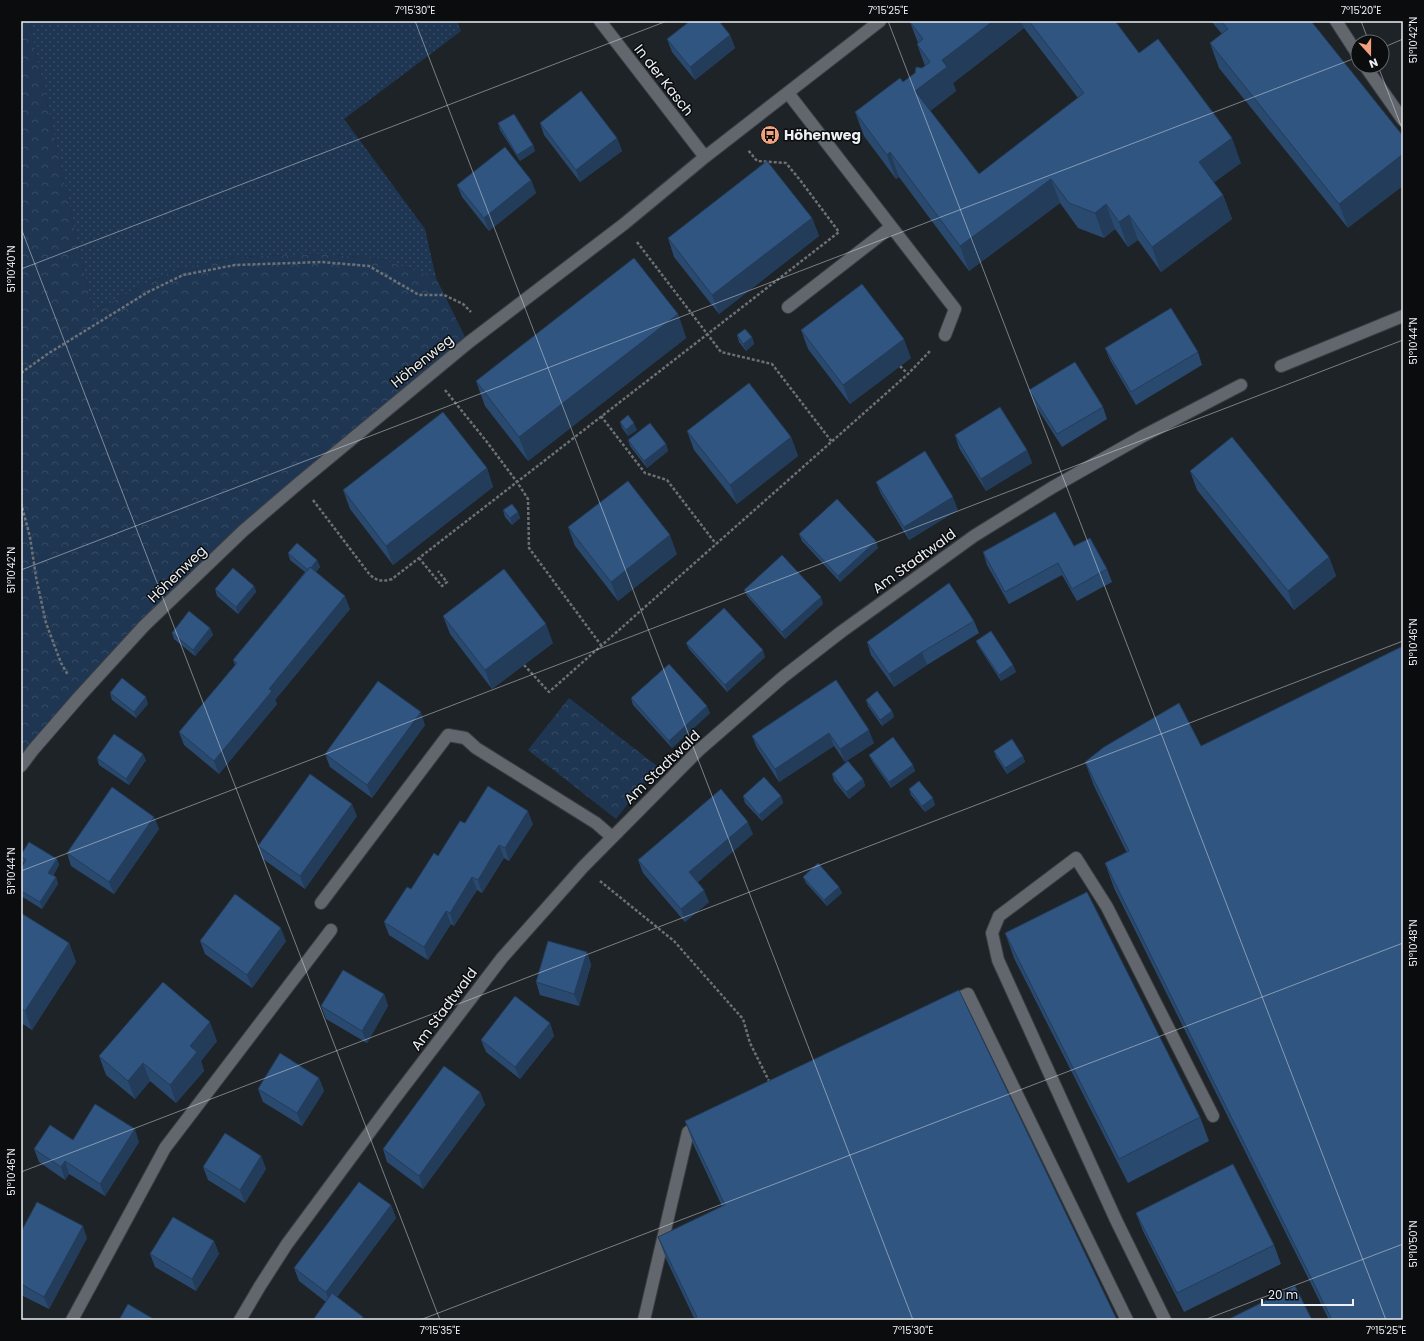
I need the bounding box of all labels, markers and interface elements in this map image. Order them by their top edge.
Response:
text: 7°15'30"E [395,3,435,18]
text: 7°15'25"E [868,3,908,18]
text: 7°15'20"E [1341,3,1381,18]
text: 51°10'42"N [1406,17,1421,63]
north arrow [1350,34,1390,74]
street label: In der Kasch [630,40,698,120]
text: N [1367,54,1380,72]
bus stop icon: Höhenweg [759,124,781,146]
place label: Höhenweg [784,125,861,145]
text: 51°10'40"N [4,245,19,293]
text: 51°10'44"N [1406,317,1421,365]
street label: Höhenweg [387,330,457,392]
street label: Am Stadtwald [868,524,960,598]
street label: Höhenweg [143,541,211,607]
text: 51°10'42"N [4,547,19,593]
text: 51°10'46"N [1406,618,1421,666]
street label: Am Stadtwald [620,725,704,809]
text: 51°10'44"N [4,847,19,895]
text: 51°10'48"N [1406,919,1421,967]
street label: Am Stadtwald [406,964,482,1054]
text: 51°10'46"N [4,1148,19,1196]
text: 51°10'50"N [1406,1220,1421,1268]
scale bar [1262,1281,1353,1307]
text: 20 m [1268,1286,1298,1303]
text: 7°15'35"E [420,1323,460,1338]
text: 7°15'30"E [893,1323,933,1338]
text: 7°15'25"E [1366,1323,1406,1338]

